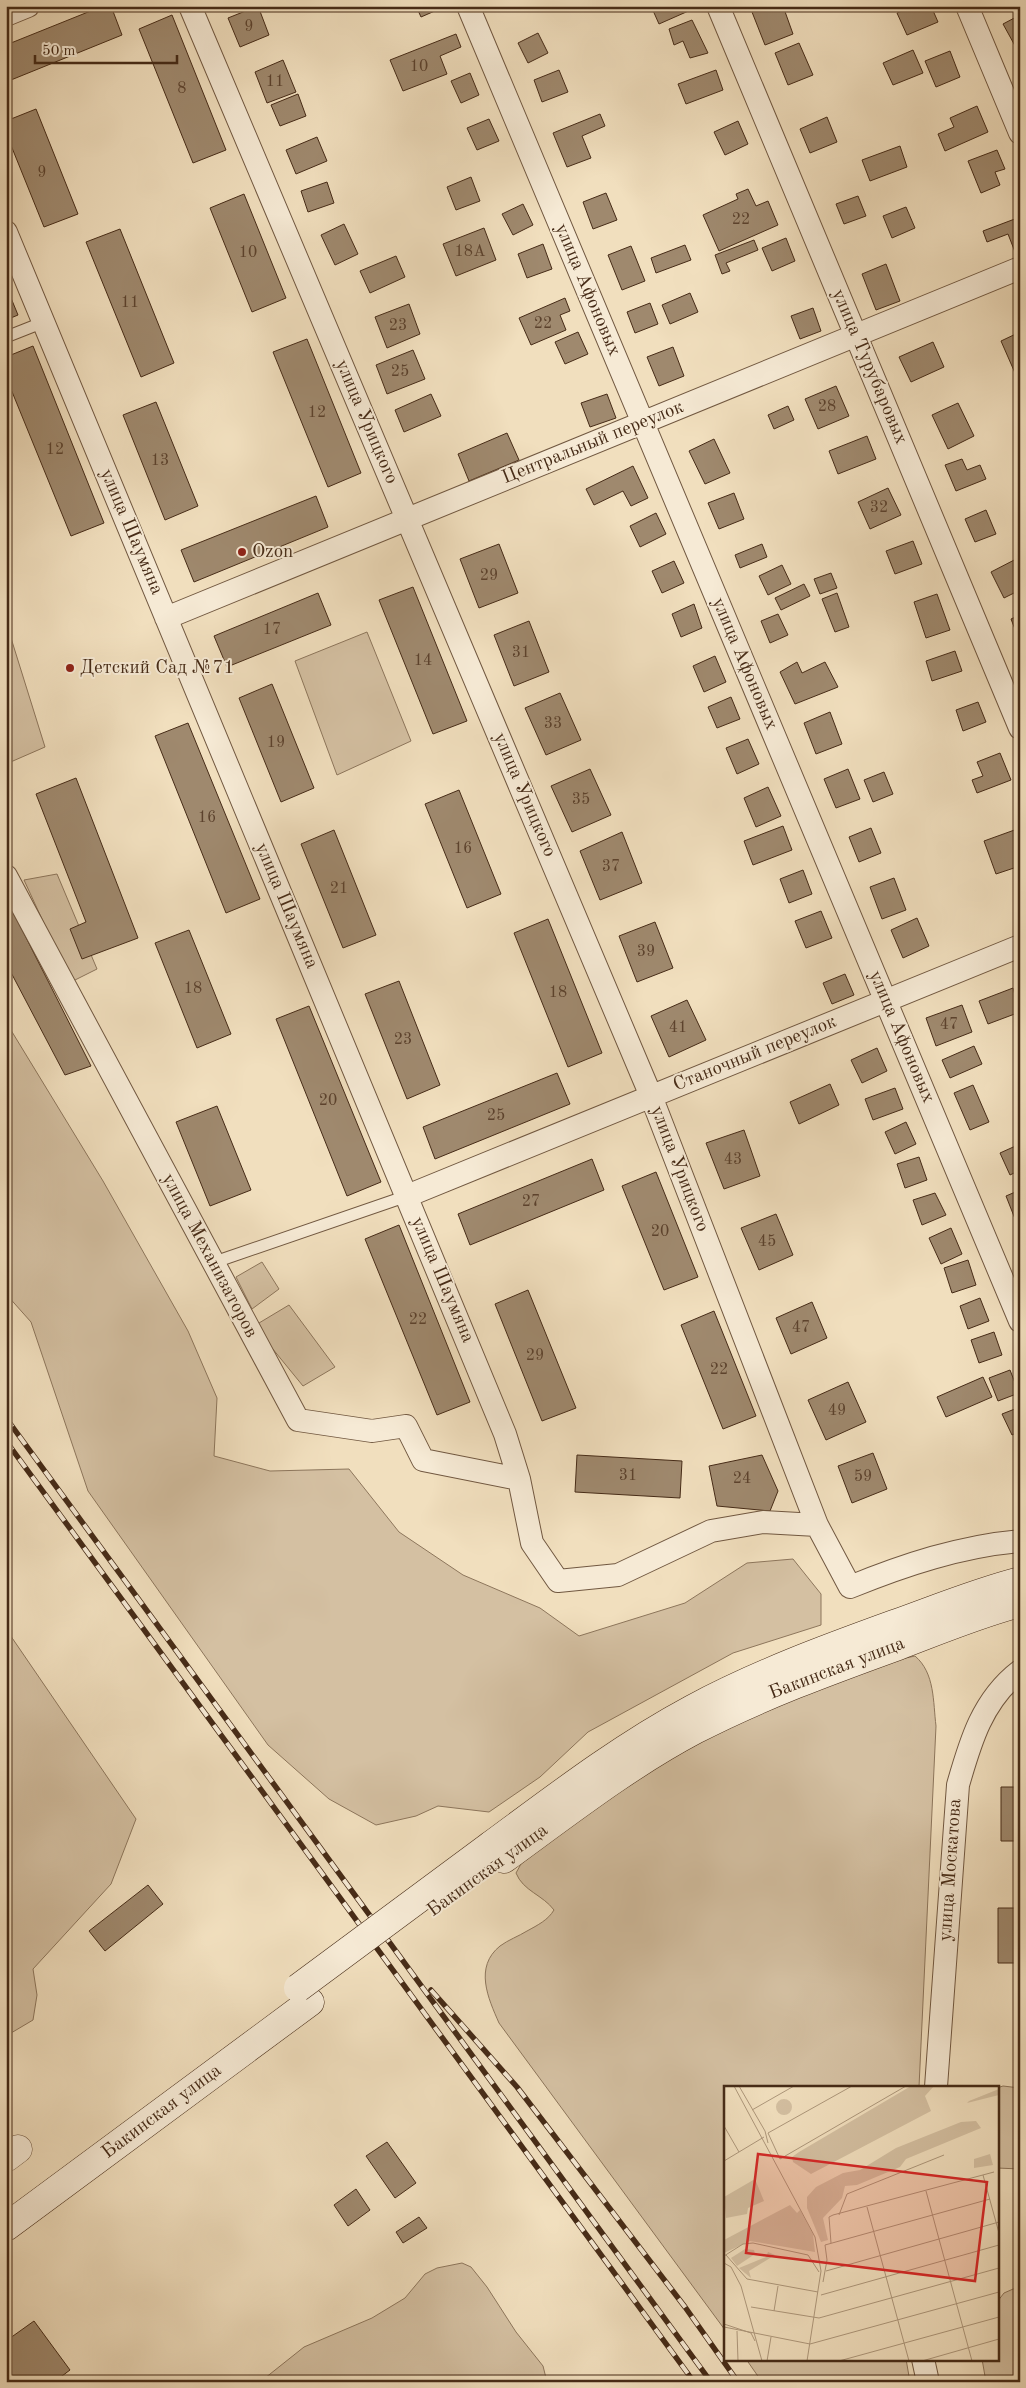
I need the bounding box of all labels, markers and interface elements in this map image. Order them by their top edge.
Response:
house number: 9 [244,19,254,35]
scale bar [35,32,178,64]
text: 50 m [42,44,76,59]
house number: 10 [410,59,428,75]
house number: 11 [266,74,284,90]
house number: 8 [177,81,187,97]
house number: 9 [37,165,47,181]
house number: 22 [732,212,750,228]
street label: улица Афоновых [551,221,624,359]
house number: 18А [455,244,485,260]
house number: 10 [239,245,257,261]
street label: улица Турубаровых [828,287,910,448]
house number: 11 [121,295,139,311]
house number: 22 [534,316,552,332]
house number: 23 [389,318,407,334]
street label: улица Урицкого [331,357,401,487]
house number: 25 [391,364,409,380]
street label: Центральный переулок [500,398,687,488]
house number: 28 [818,399,836,415]
house number: 12 [308,405,326,421]
house number: 12 [46,442,64,458]
house number: 13 [151,453,169,469]
street label: улица Шаумяна [96,466,166,598]
house number: 32 [870,500,888,516]
place label: Ozon [252,543,293,562]
marker: Ozon [236,546,248,558]
house number: 29 [480,568,498,584]
street label: улица Афоновых [708,595,781,733]
house number: 17 [263,622,281,638]
house number: 31 [512,645,530,661]
house number: 14 [414,653,432,669]
place label: Детский Сад №71 [80,659,234,678]
marker: Детский Сад №71 [64,662,76,674]
house number: 33 [544,716,562,732]
street label: улица Урицкого [489,730,559,860]
house number: 19 [267,735,285,751]
house number: 35 [572,792,590,808]
house number: 16 [198,810,216,826]
street label: улица Шаумяна [251,840,321,972]
house number: 16 [454,841,472,857]
house number: 37 [602,859,620,875]
house number: 21 [330,881,348,897]
house number: 39 [637,944,655,960]
street label: улица Афоновых [865,968,938,1106]
house number: 18 [184,981,202,997]
house number: 18 [549,985,567,1001]
street label: Станочный переулок [671,1012,840,1095]
house number: 47 [940,1017,958,1033]
house number: 41 [669,1020,687,1036]
house number: 23 [394,1032,412,1048]
house number: 20 [319,1093,337,1109]
street label: улица Урицкого [646,1103,712,1235]
house number: 25 [487,1108,505,1124]
house number: 43 [724,1152,742,1168]
street label: улица Механизаторов [158,1171,260,1341]
house number: 27 [522,1194,540,1210]
street label: улица Шаумяна [407,1214,477,1346]
house number: 20 [651,1224,669,1240]
house number: 45 [758,1234,776,1250]
house number: 22 [409,1312,427,1328]
house number: 47 [792,1320,810,1336]
house number: 29 [526,1348,544,1364]
house number: 22 [710,1362,728,1378]
house number: 49 [828,1403,846,1419]
house number: 31 [619,1468,637,1484]
house number: 59 [854,1469,872,1485]
house number: 24 [733,1471,751,1487]
street label: Бакинская улица [766,1634,908,1704]
street label: улица Москатова [937,1797,966,1942]
street label: Бакинская улица [424,1821,552,1921]
street label: Бакинская улица [99,2061,226,2163]
inset map [724,2086,998,2360]

